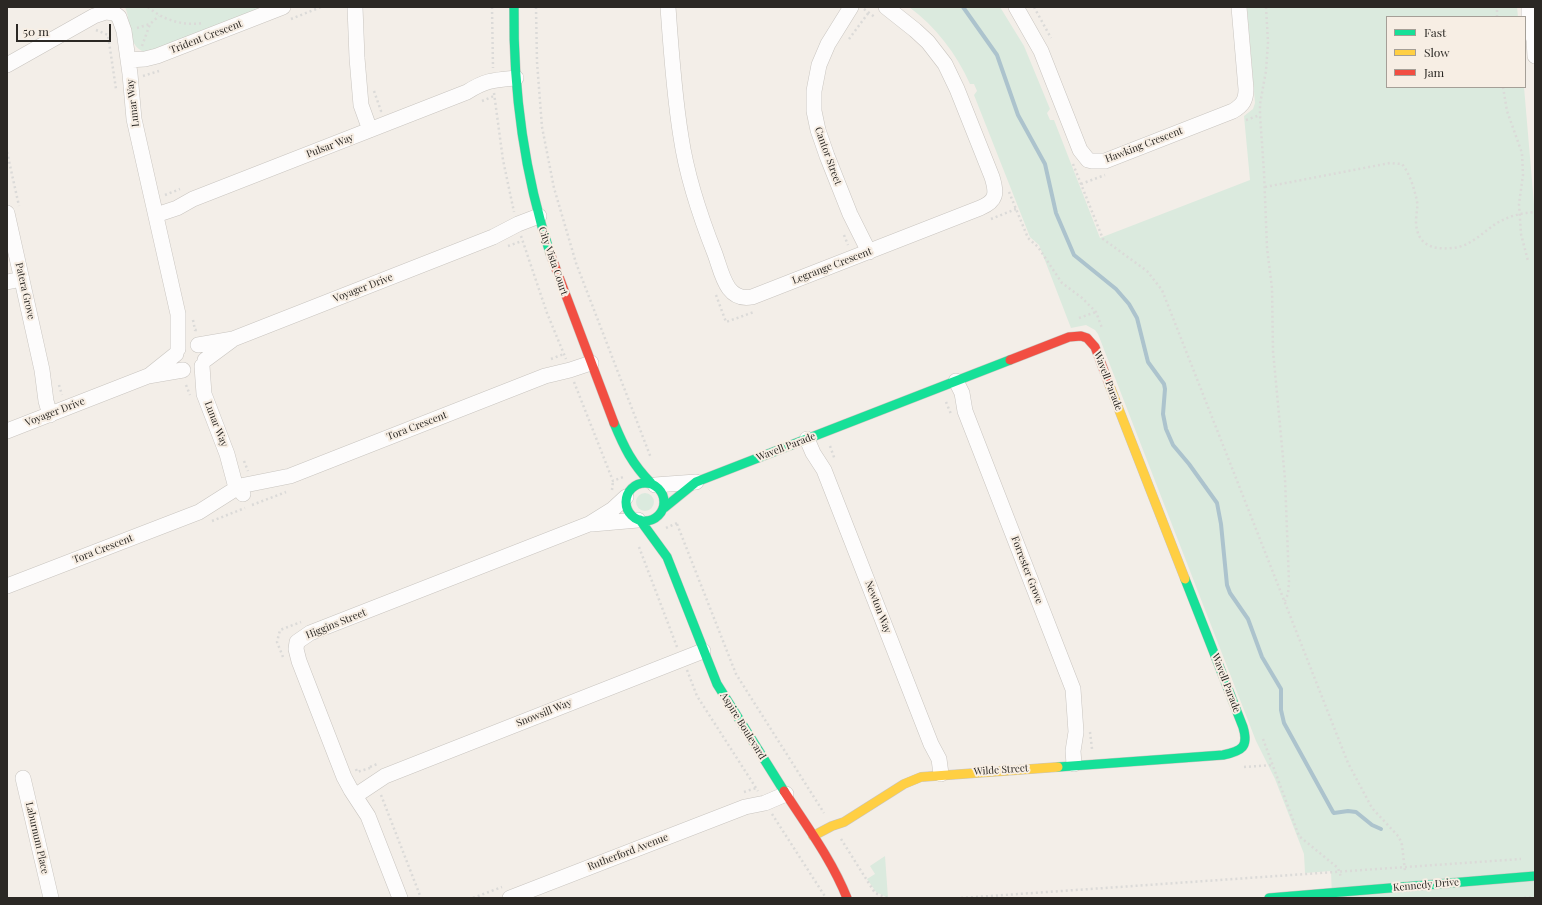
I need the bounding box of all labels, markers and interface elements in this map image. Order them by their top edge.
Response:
scale bar [18,16,113,42]
legend [1386,16,1526,88]
street label: Trident Crescent [168,18,244,56]
text: 50 m [23,23,49,39]
text: Fast [1424,24,1446,40]
text: Slow [1424,44,1450,60]
text: Jam [1424,64,1444,80]
street label: Lunar Way [124,78,142,128]
street label: Cantor Street [812,125,844,187]
street label: Hawking Crescent [1104,125,1184,165]
street label: Pulsar Way [305,132,355,160]
street label: City Vista Court [536,225,570,297]
street label: Legrange Crescent [790,245,874,287]
street label: Patera Grove [13,261,37,321]
street label: Voyager Drive [332,271,394,305]
street label: Wavell Parade [1091,350,1125,412]
street label: Voyager Drive [24,395,86,429]
street label: Lunar Way [202,399,230,449]
street label: Tora Crescent [385,409,449,443]
street label: Wavell Parade [755,430,817,464]
street label: Tora Crescent [71,532,135,566]
street label: Forrester Grove [1009,535,1045,605]
street label: Newton Way [862,579,894,635]
street label: Higgins Street [304,606,368,642]
street label: Wavell Parade [1209,652,1243,714]
street label: Aspire Boulevard [718,690,768,762]
street label: Snowsill Way [515,696,573,730]
street label: Wilde Street [973,762,1029,778]
street label: Laburnum Place [23,801,51,875]
street label: Rutherford Avenue [586,831,670,873]
street label: Kennedy Drive [1392,876,1460,894]

